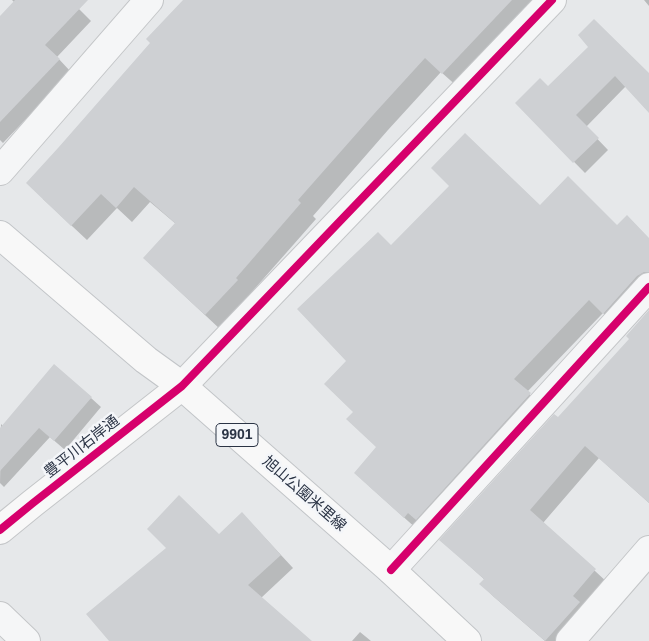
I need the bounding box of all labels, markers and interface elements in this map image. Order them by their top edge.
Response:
street label: 豊平川右岸通 [41,412,123,482]
road number: 9901 [216,424,258,446]
street label: 旭山公園米里線 [258,453,350,535]

